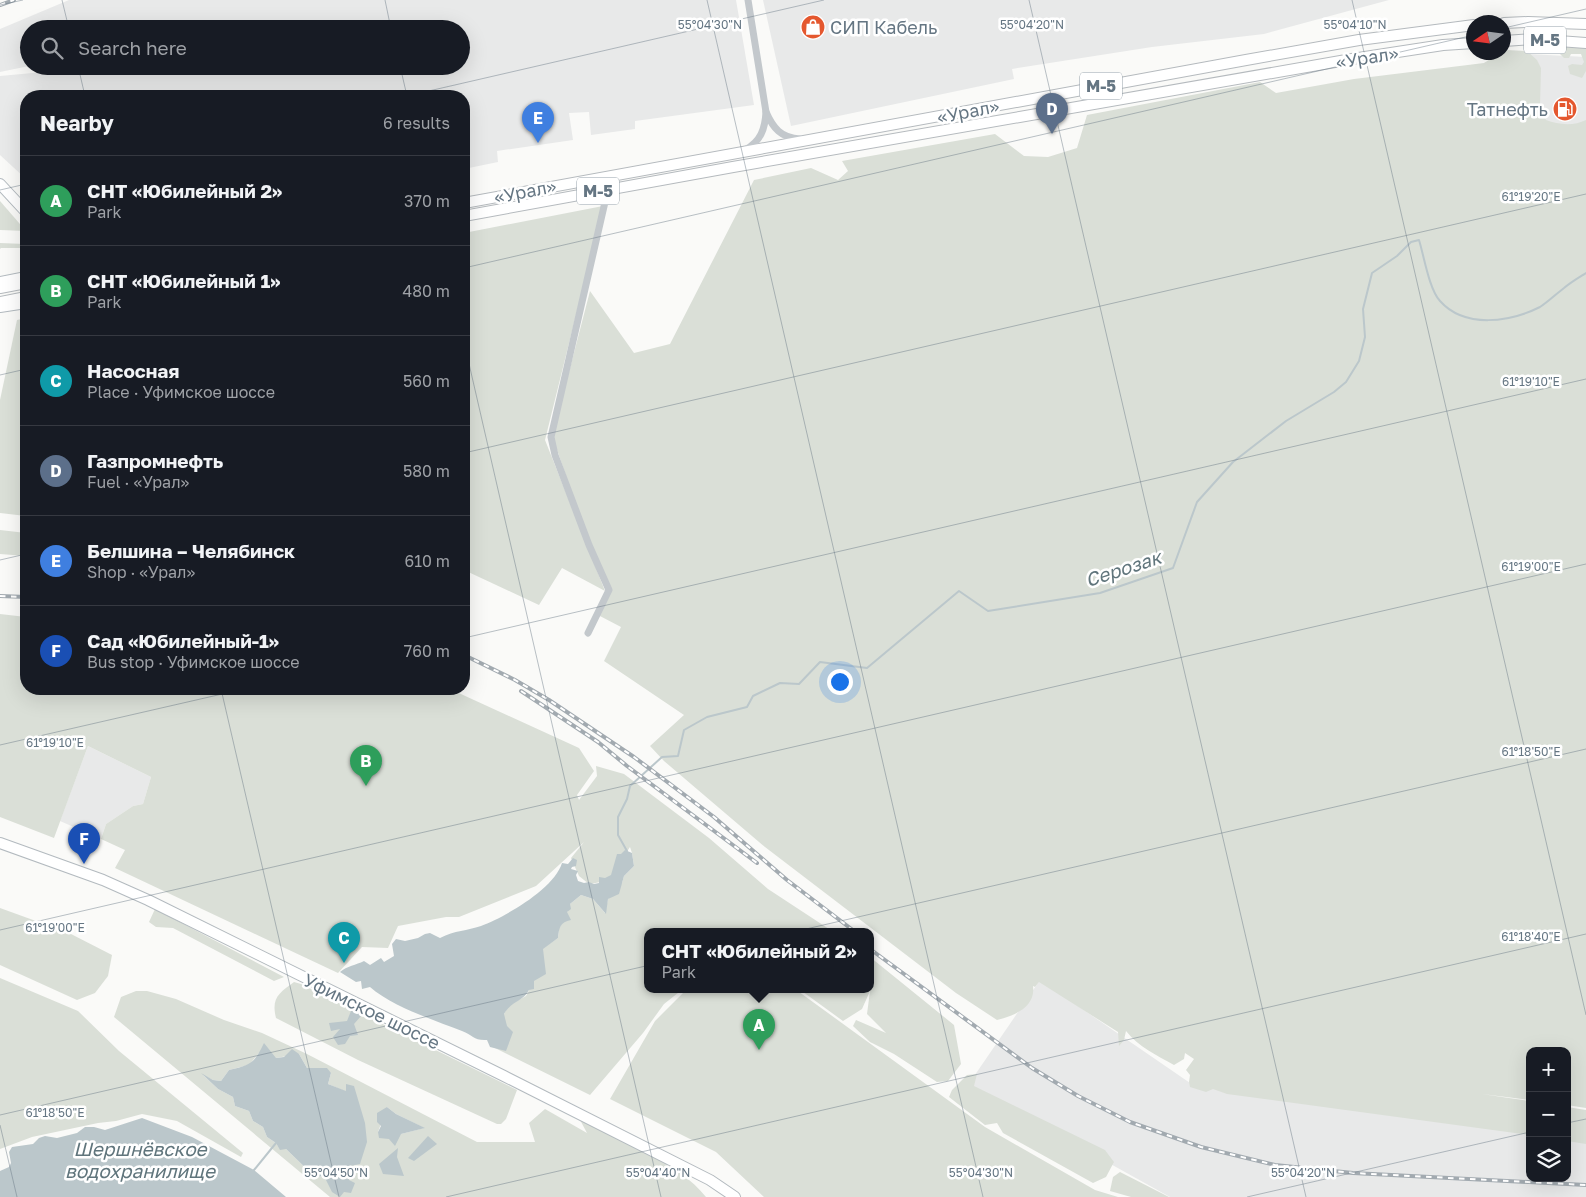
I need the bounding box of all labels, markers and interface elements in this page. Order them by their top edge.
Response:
shop icon: СИП Кабель [800,14,826,40]
north arrow [1466,15,1511,60]
place label: СИП Кабель [830,16,937,38]
text: 55°04'30"N [678,17,742,32]
text: 55°04'20"N [1000,17,1064,32]
text: 55°04'10"N [1323,17,1387,32]
search box [20,20,470,75]
road number: М-5 [1524,26,1566,54]
icon: search [38,34,66,62]
text: Search here [78,36,187,59]
street label: «Урал» [1334,41,1400,73]
road number: М-5 [1080,72,1122,100]
pin: D [1036,93,1068,134]
street label: «Урал» [935,94,1001,128]
fuel station icon: Татнефть [1552,96,1578,122]
place label: Татнефть [1467,98,1548,120]
pin: E [522,102,554,143]
text: Nearby [40,110,114,136]
text: 6 results [383,113,450,133]
street label: «Урал» [492,174,558,208]
road number: М-5 [577,178,619,205]
text: СНТ «Юбилейный 2» [87,179,282,202]
text: 61°19'20"E [1502,189,1560,204]
text: A [50,191,62,211]
text: 370 m [404,191,450,211]
text: Park [87,202,122,222]
text: СНТ «Юбилейный 1» [87,269,280,292]
text: B [50,281,62,301]
text: 480 m [402,281,450,301]
text: Park [87,292,122,312]
text: Насосная [87,359,179,382]
text: C [50,371,62,391]
text: 560 m [403,371,450,391]
text: 61°19'10"E [1502,374,1560,389]
text: Place · Уфимское шоссе [87,382,275,402]
text: Газпромнефть [87,449,223,472]
text: D [50,461,62,481]
text: 580 m [403,461,450,481]
text: Fuel · «Урал» [87,472,189,492]
text: Белшина – Челябинск [87,539,295,562]
water label: Серозак [1082,544,1166,591]
text: E [51,551,61,571]
text: 610 m [404,551,450,571]
text: 61°19'00"E [1501,559,1561,574]
text: Shop · «Урал» [87,562,195,582]
text: Сад «Юбилейный-1» [87,629,279,652]
text: F [51,641,61,661]
text: 760 m [404,641,450,661]
text: Bus stop · Уфимское шоссе [87,652,300,672]
your location [827,669,853,695]
text: 61°19'10"E [26,735,84,750]
text: 61°18'50"E [1502,744,1560,759]
pin: B [350,745,382,786]
pin: F [68,823,100,864]
text: 61°19'00"E [25,920,85,935]
pin: C [328,922,360,963]
popup [644,928,874,993]
text: 61°18'40"E [1501,929,1561,944]
text: СНТ «Юбилейный 2» [661,939,857,962]
text: Park [661,962,696,982]
street label: Уфимское шоссе [300,968,444,1054]
pin: A [743,1009,775,1050]
map controls [1526,1047,1571,1182]
button: + [1526,1047,1571,1092]
button: − [1526,1092,1571,1137]
text: 61°18'50"E [26,1105,84,1120]
water label: Шершнёвское водохранилище [65,1137,217,1182]
button: layers [1526,1137,1571,1182]
text: 55°04'50"N [304,1165,368,1180]
text: 55°04'40"N [626,1165,690,1180]
text: 55°04'30"N [949,1165,1013,1180]
text: 55°04'20"N [1271,1165,1335,1180]

